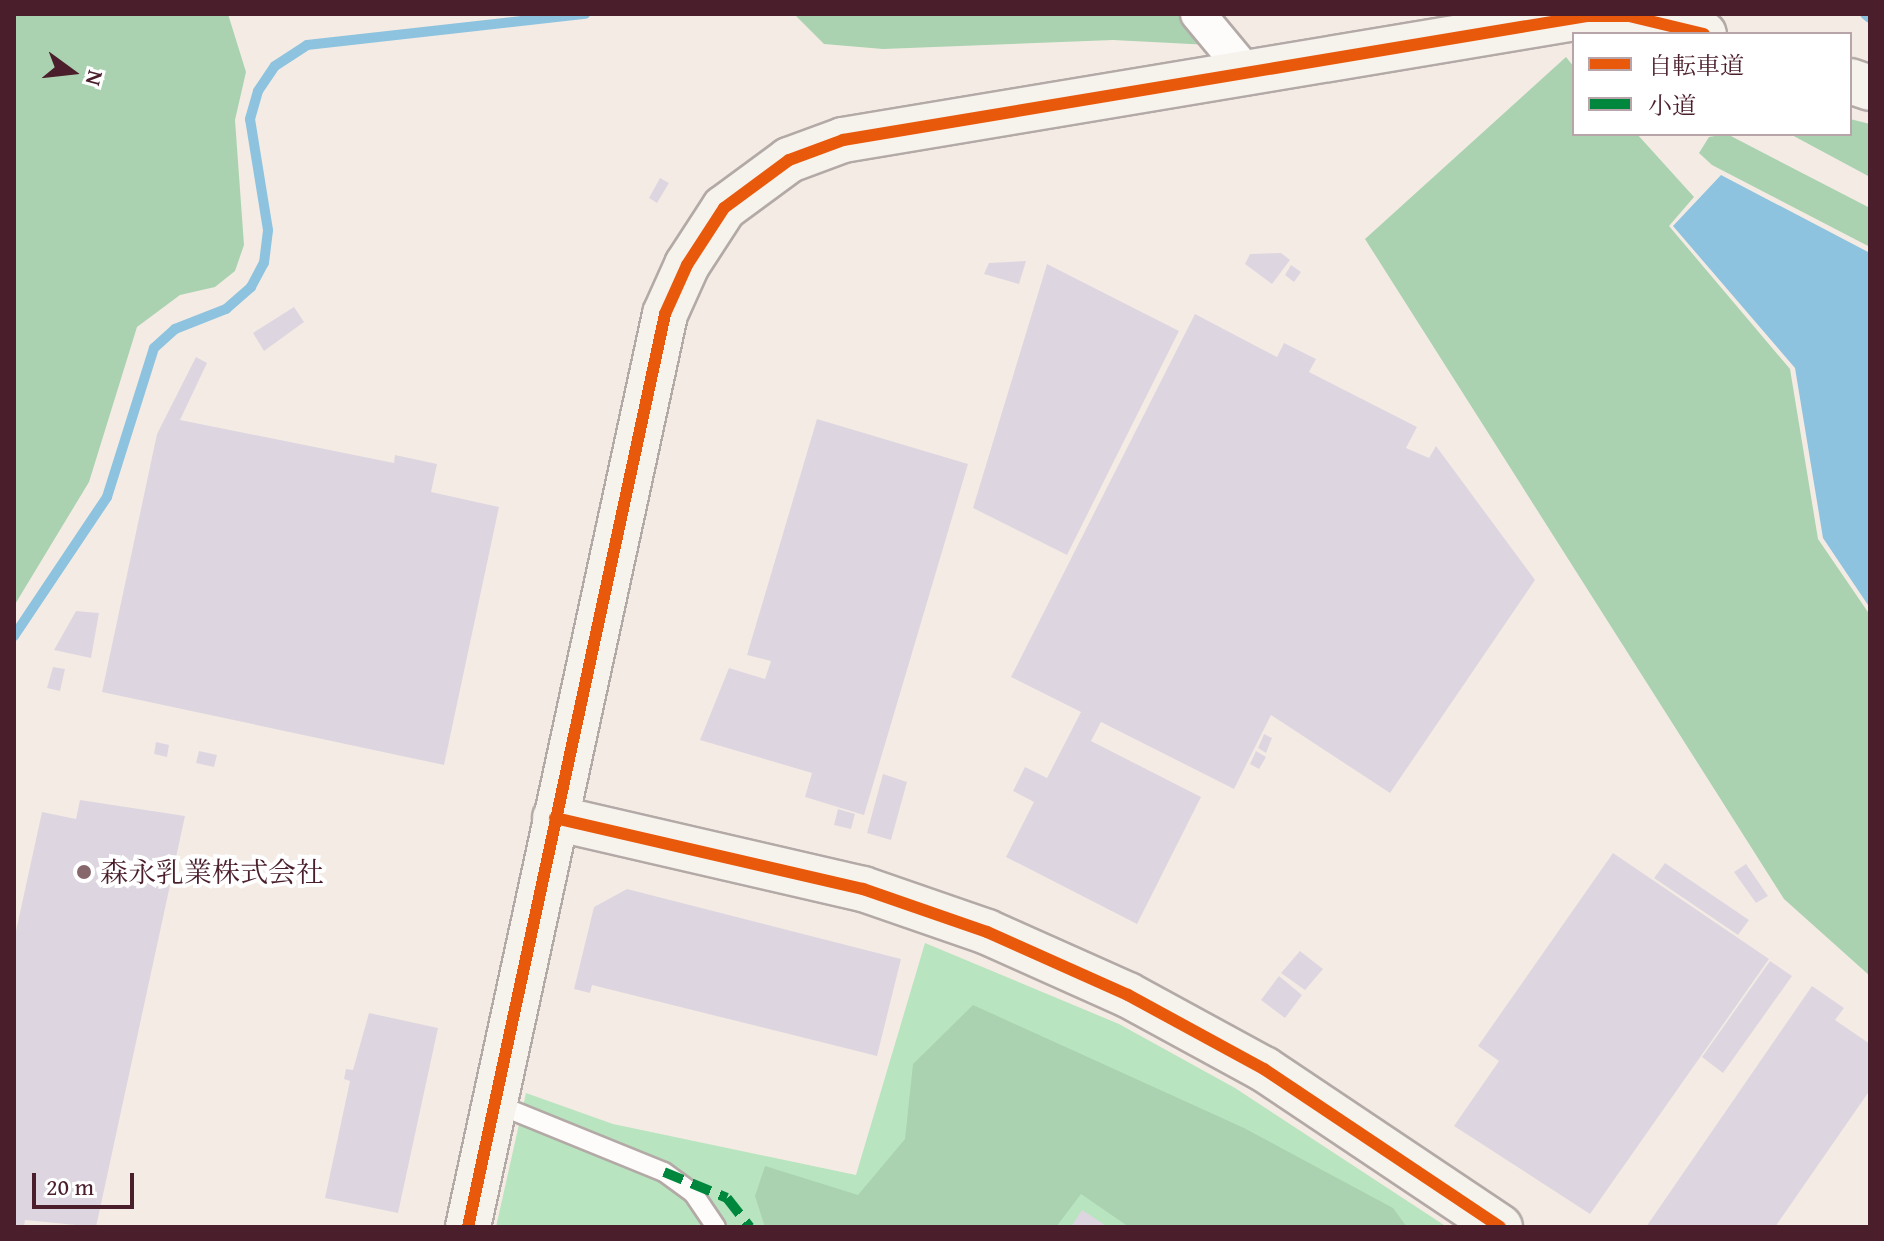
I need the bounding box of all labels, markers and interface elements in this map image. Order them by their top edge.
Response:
north arrow [32,32,112,112]
legend [1572,32,1852,136]
text: 自転車道 [1648,48,1744,83]
text: N [78,67,113,89]
text: 小道 [1648,88,1696,123]
place label: 森永乳業株式会社 [100,855,324,889]
marker: 森永乳業株式会社 [75,863,93,881]
scale bar [36,1157,138,1207]
text: 20 m [46,1169,94,1204]

